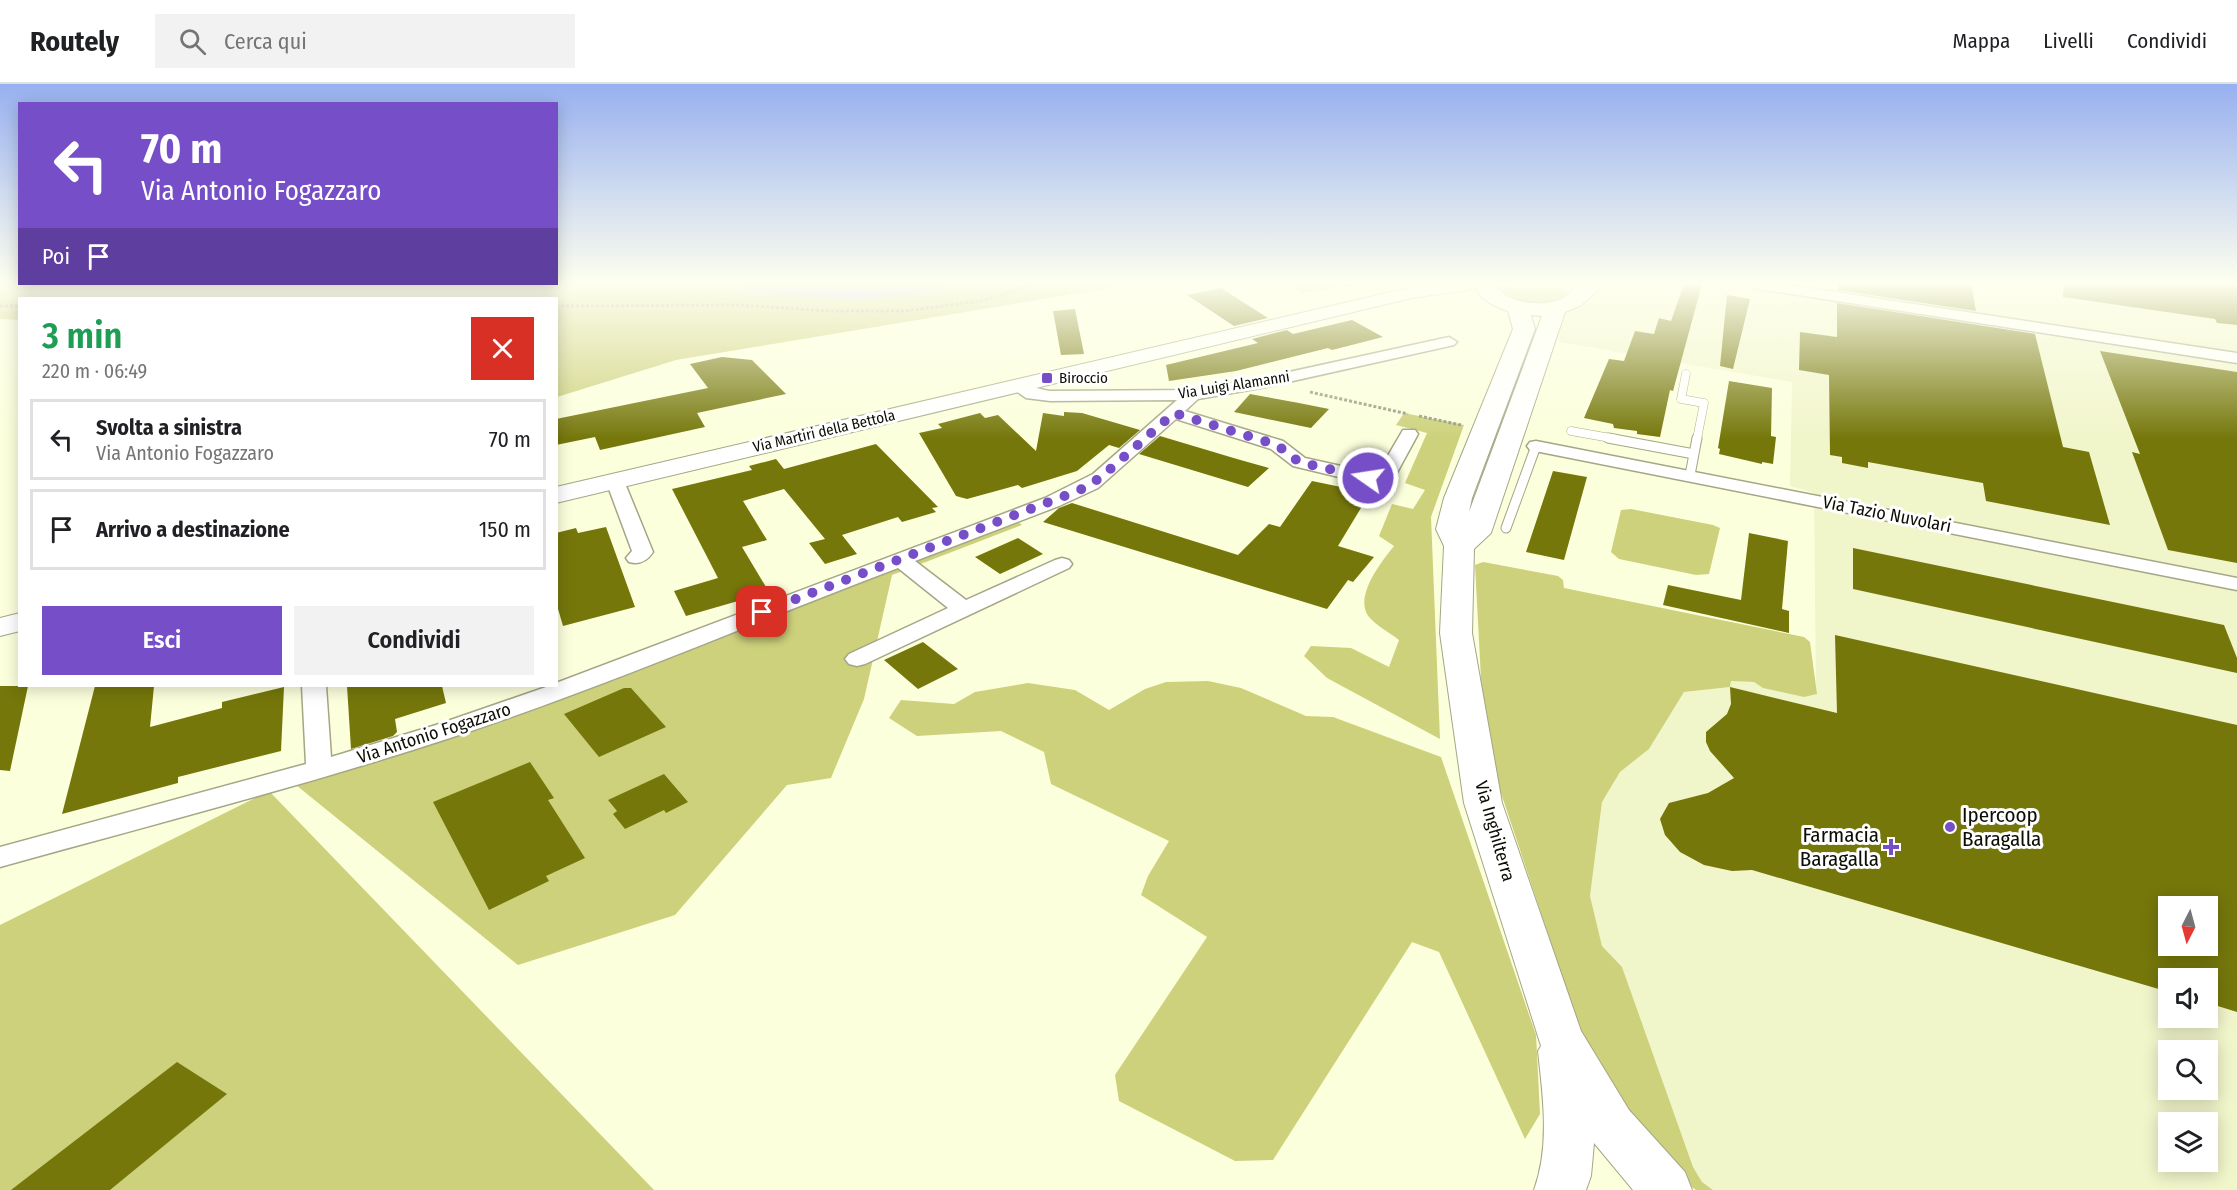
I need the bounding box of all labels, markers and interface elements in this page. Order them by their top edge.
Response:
search box [155,14,575,68]
text: Routely [30,25,119,58]
icon: search [176,25,209,58]
text: Cerca qui [224,28,307,55]
text: Mappa [1953,28,2010,54]
text: Livelli [2043,28,2094,54]
text: Condividi [2127,28,2207,54]
text: 70 m [141,124,222,174]
icon: left [42,126,120,204]
text: Via Antonio Fogazzaro [141,175,381,207]
icon: arrive [82,240,115,273]
text: Poi [42,243,70,270]
text: 3 min [42,314,122,358]
button: close [471,317,534,380]
text: 220 m · 06:49 [42,359,147,383]
street label: Via Luigi Alamanni [1177,367,1291,403]
place label: Biroccio [1059,369,1108,387]
marker: Biroccio [1040,371,1054,385]
street label: Via Martiri della Bettola [751,406,897,456]
text: Svolta a sinistra [96,414,242,441]
icon: left [45,423,78,456]
text: 70 m [489,426,531,453]
text: Via Antonio Fogazzaro [96,441,274,465]
position arrow [1336,446,1400,510]
street label: Via Tazio Nuvolari [1821,491,1953,537]
icon: arrive [45,513,78,546]
text: Arrivo a destinazione [96,516,290,543]
text: 150 m [479,516,531,543]
pin [736,586,787,637]
icon: arrive [745,595,778,628]
button: Esci [42,606,282,675]
button: Condividi [294,606,534,675]
street label: Via Antonio Fogazzaro [354,698,514,768]
street label: Via Inghilterra [1470,778,1520,884]
place label: Ipercoop Baragalla [1962,802,2041,852]
marker: Ipercoop Baragalla [1943,820,1957,834]
place label: Farmacia Baragalla [1800,822,1879,872]
marker: Farmacia Baragalla [1884,840,1898,854]
north arrow [2158,896,2218,956]
map controls [2158,896,2218,1172]
button: sound [2158,968,2218,1028]
button: search [2158,1040,2218,1100]
button: layers [2158,1112,2218,1172]

